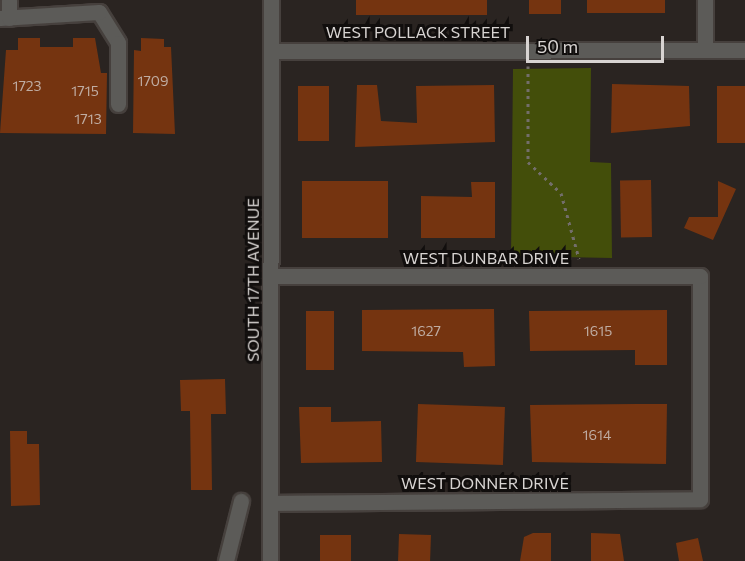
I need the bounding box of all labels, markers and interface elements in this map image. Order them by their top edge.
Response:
street label: WEST POLLACK STREET [326,22,510,42]
scale bar [529,24,667,62]
text: 50 m [537,35,578,57]
house number: 1709 [138,73,168,89]
house number: 1723 [12,78,42,94]
house number: 1715 [71,83,99,99]
house number: 1713 [74,111,102,127]
street label: SOUTH 17TH AVENUE [243,198,263,362]
street label: WEST DUNBAR DRIVE [403,248,569,268]
house number: 1627 [411,323,441,339]
house number: 1615 [584,323,612,339]
house number: 1614 [583,427,611,443]
street label: WEST DONNER DRIVE [401,473,569,493]

